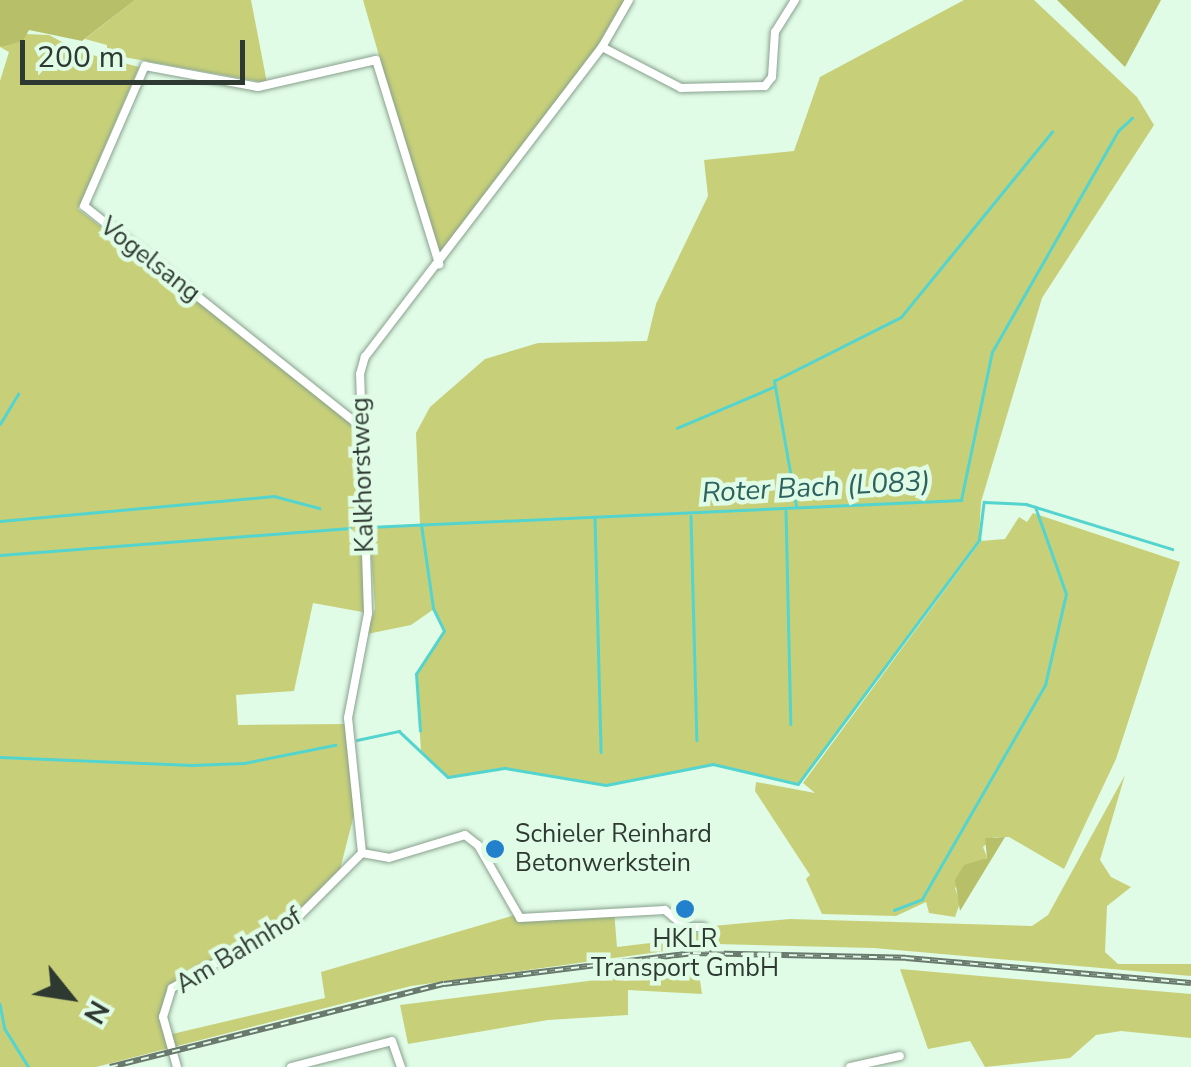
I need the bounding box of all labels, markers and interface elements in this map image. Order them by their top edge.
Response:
scale bar [25,20,250,82]
text: 200 m [37,37,124,78]
street label: Vogelsang [94,212,206,308]
street label: Kalkhorstweg [345,397,381,553]
water label: Roter Bach (L083) [701,464,931,510]
place label: Schieler Reinhard Betonwerkstein [515,820,712,879]
marker: Schieler Reinhard Betonwerkstein [484,838,506,860]
marker: HKLR Transport GmbH [674,898,696,920]
street label: Am Bahnhof [171,902,307,1000]
place label: HKLR Transport GmbH [591,925,779,984]
north arrow [20,947,120,1047]
text: N [74,993,118,1031]

